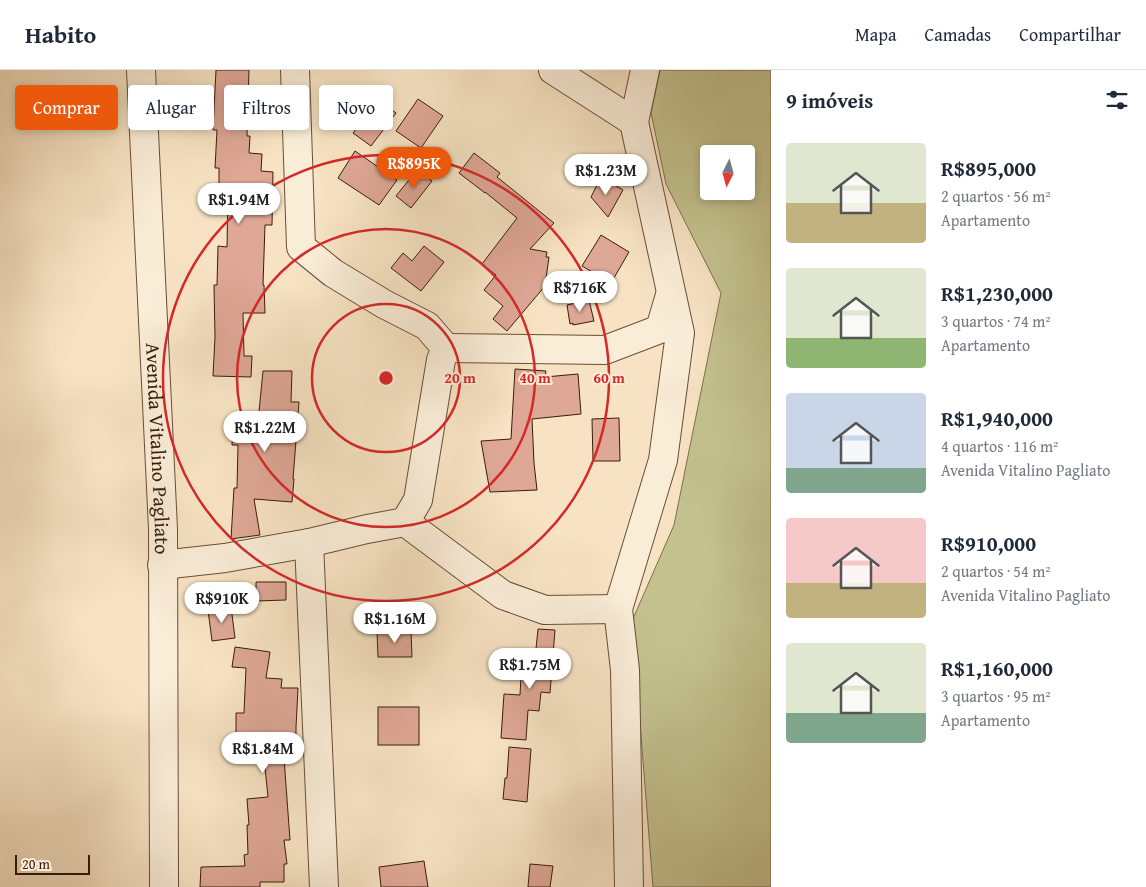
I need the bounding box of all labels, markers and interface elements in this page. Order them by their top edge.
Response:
text: Habito [25,17,96,52]
text: Mapa [855,21,896,48]
text: Camadas [924,21,991,48]
text: Compartilhar [1019,21,1121,48]
chip: Comprar [15,85,118,130]
chip: Alugar [128,85,214,130]
chip: Filtros [224,85,309,130]
chip: Novo [319,85,393,130]
text: 9 imóveis [786,85,873,116]
icon: filters [1103,86,1131,114]
north arrow [700,145,755,200]
map controls [700,145,755,200]
pin: R$895K [373,146,455,189]
text: R$895K [387,151,441,175]
text: R$895,000 [941,153,1036,184]
pin: R$1.23M [560,154,652,196]
text: R$1.23M [575,158,637,182]
icon: home [826,163,886,223]
pin: R$1.94M [193,182,285,225]
text: 2 quartos · 56 m² [941,184,1051,208]
text: R$1.94M [208,187,270,211]
text: Apartamento [941,208,1030,232]
pin: R$716K [539,270,621,313]
text: R$716K [553,275,607,299]
text: R$1,230,000 [941,278,1053,309]
icon: home [826,288,886,348]
text: 3 quartos · 74 m² [941,309,1051,333]
text: Apartamento [941,333,1030,357]
street label: Avenida Vitalino Pagliato [140,342,178,554]
text: 20 m [444,367,476,388]
text: 40 m [519,367,551,388]
text: 60 m [593,367,625,388]
centre of rings [377,369,395,387]
text: R$1,940,000 [941,403,1053,434]
pin: R$1.22M [219,410,311,453]
icon: home [826,413,886,473]
text: R$1.22M [234,415,296,439]
text: 4 quartos · 116 m² [941,434,1058,458]
text: Avenida Vitalino Pagliato [941,458,1110,482]
text: R$910,000 [941,528,1036,559]
icon: home [826,538,886,598]
text: 2 quartos · 54 m² [941,559,1051,583]
pin: R$910K [181,582,263,624]
text: Avenida Vitalino Pagliato [941,583,1110,607]
text: R$910K [195,586,249,610]
pin: R$1.16M [349,602,441,644]
text: R$1.16M [364,606,426,630]
pin: R$1.75M [484,648,576,690]
text: R$1.75M [499,652,561,676]
text: R$1,160,000 [941,653,1053,684]
icon: home [826,663,886,723]
text: 3 quartos · 95 m² [941,684,1051,708]
text: Apartamento [941,708,1030,732]
pin: R$1.84M [217,732,309,774]
text: R$1.84M [232,736,294,760]
scale bar [15,852,90,875]
text: 20 m [22,854,50,874]

